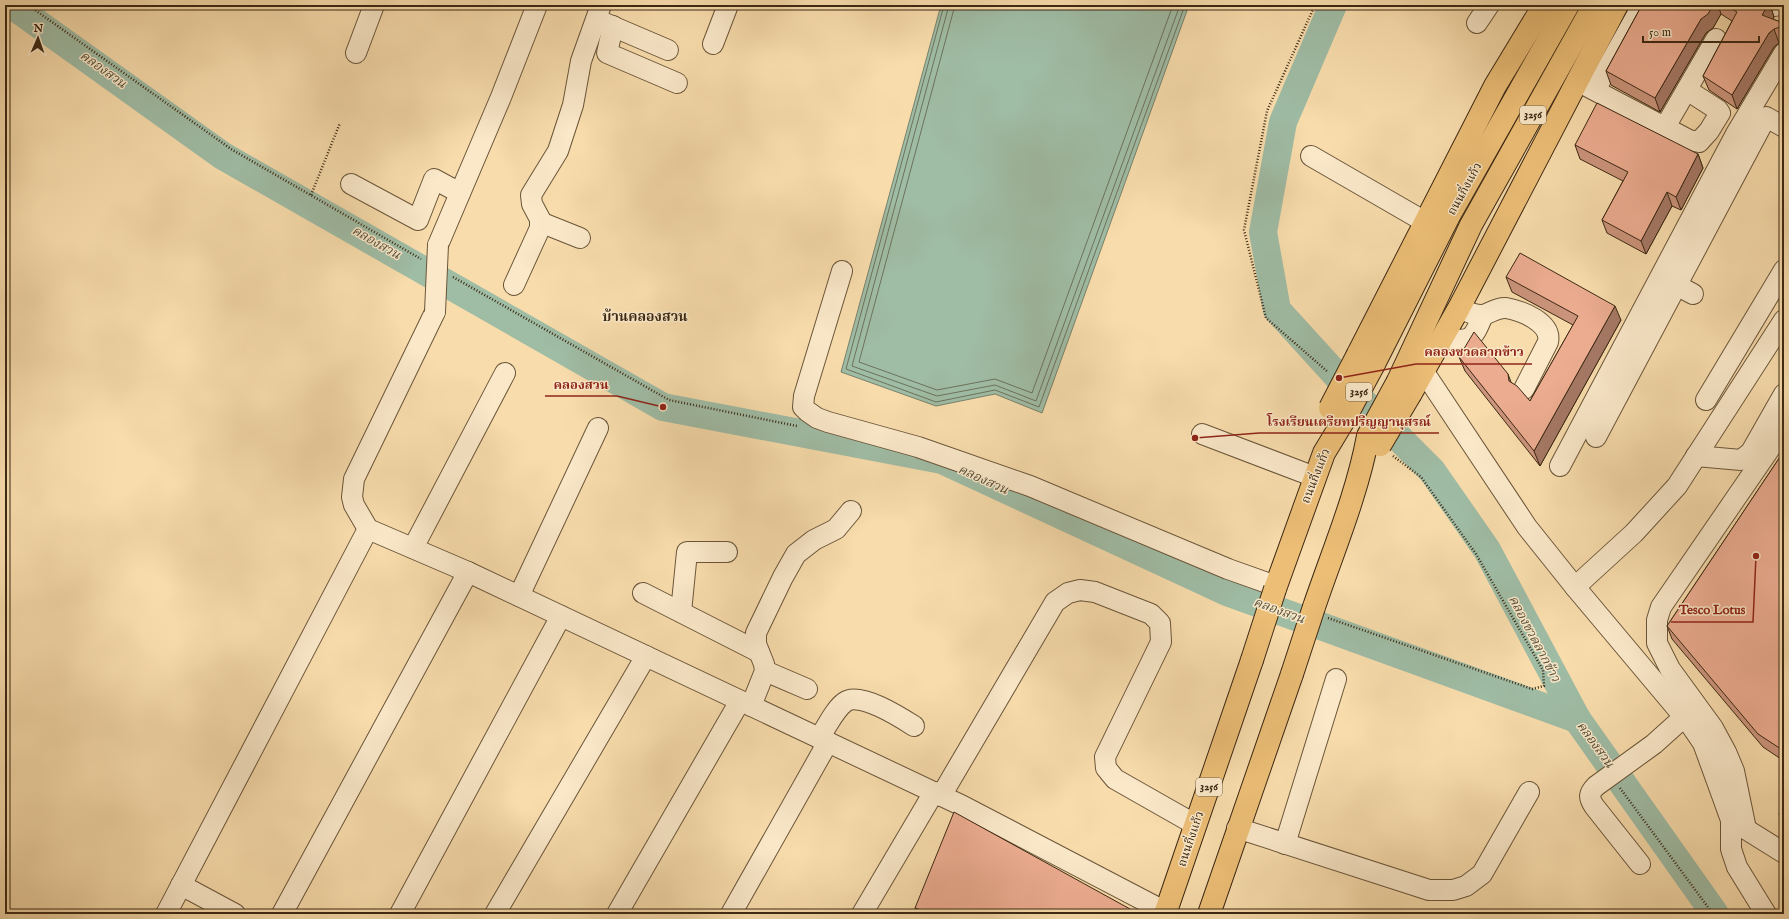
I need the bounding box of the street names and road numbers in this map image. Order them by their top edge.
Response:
road number: 3256 [1520,106,1546,124]
street label: ถนนกิ่งแก้ว [1443,159,1486,218]
road number: 3256 [1346,383,1372,401]
street label: ถนนกิ่งแก้ว [1297,446,1334,506]
road number: 3256 [1196,778,1222,796]
street label: ถนนกิ่งแก้ว [1173,809,1208,869]

